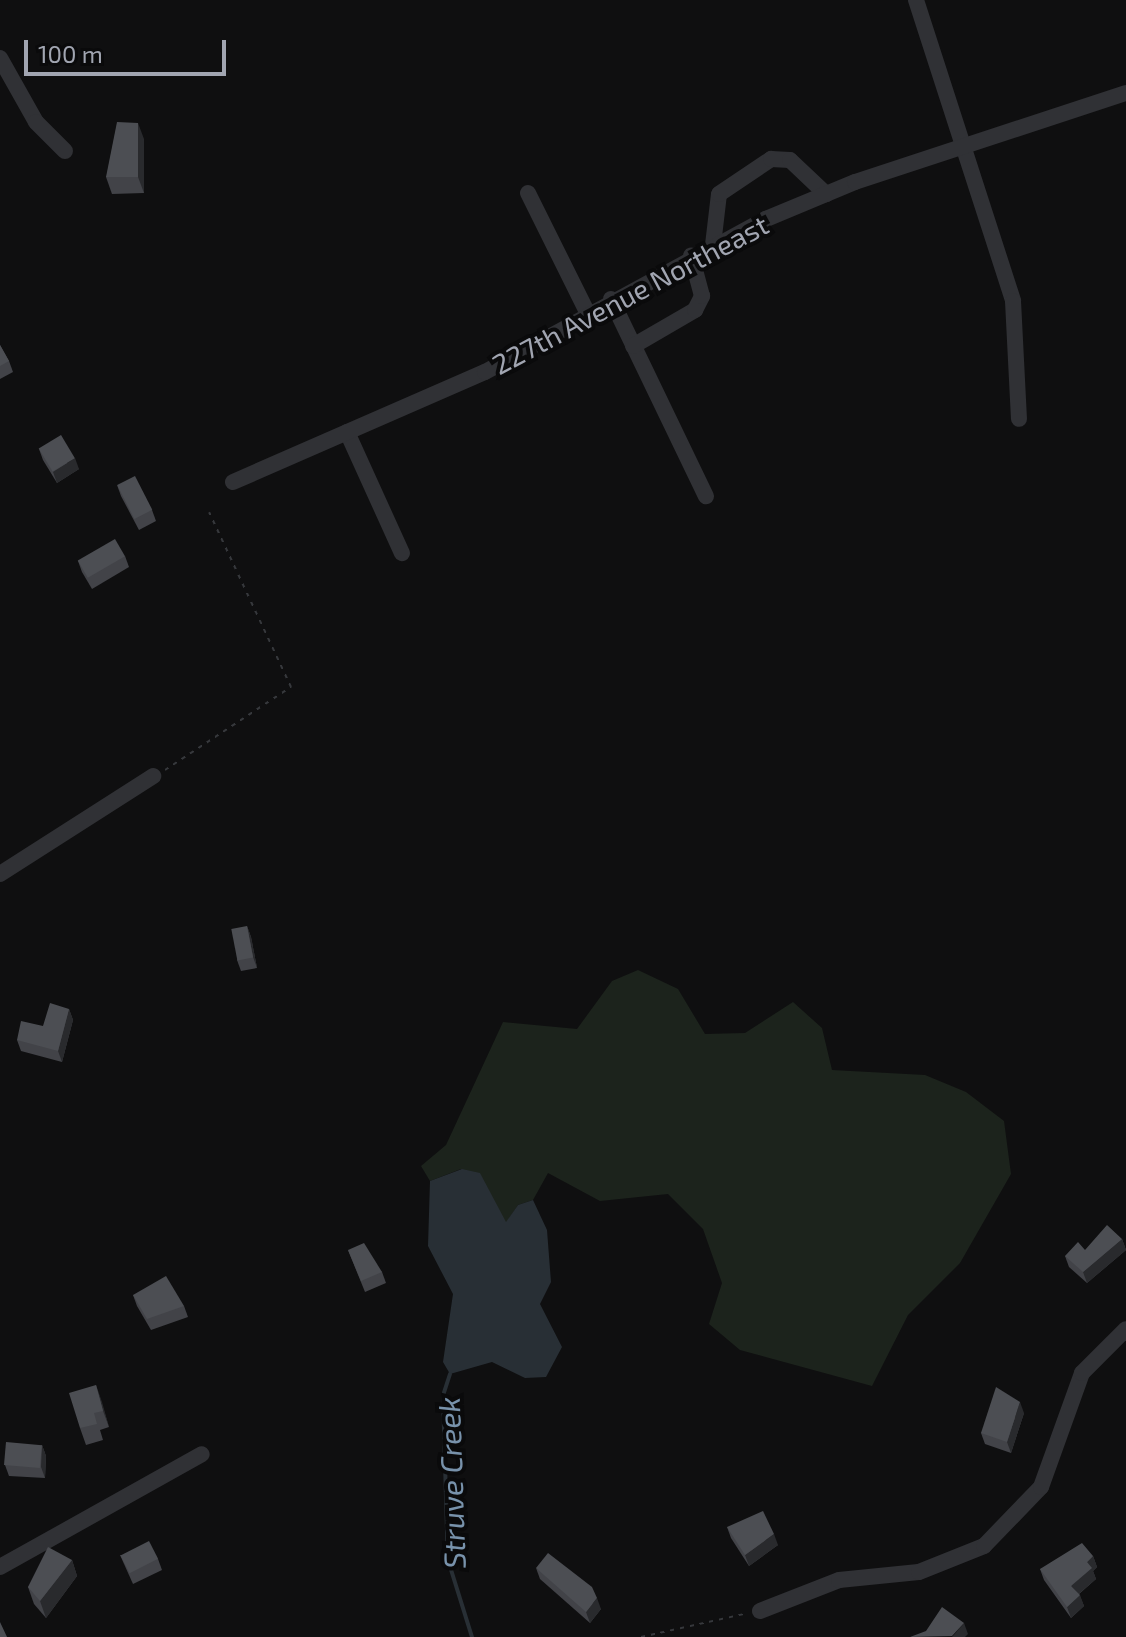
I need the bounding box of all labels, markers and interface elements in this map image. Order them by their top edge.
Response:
scale bar [28,24,230,74]
text: 100 m [38,39,103,68]
street label: 227th Avenue Northeast [486,207,774,381]
water label: Struve Creek [430,1396,472,1570]

